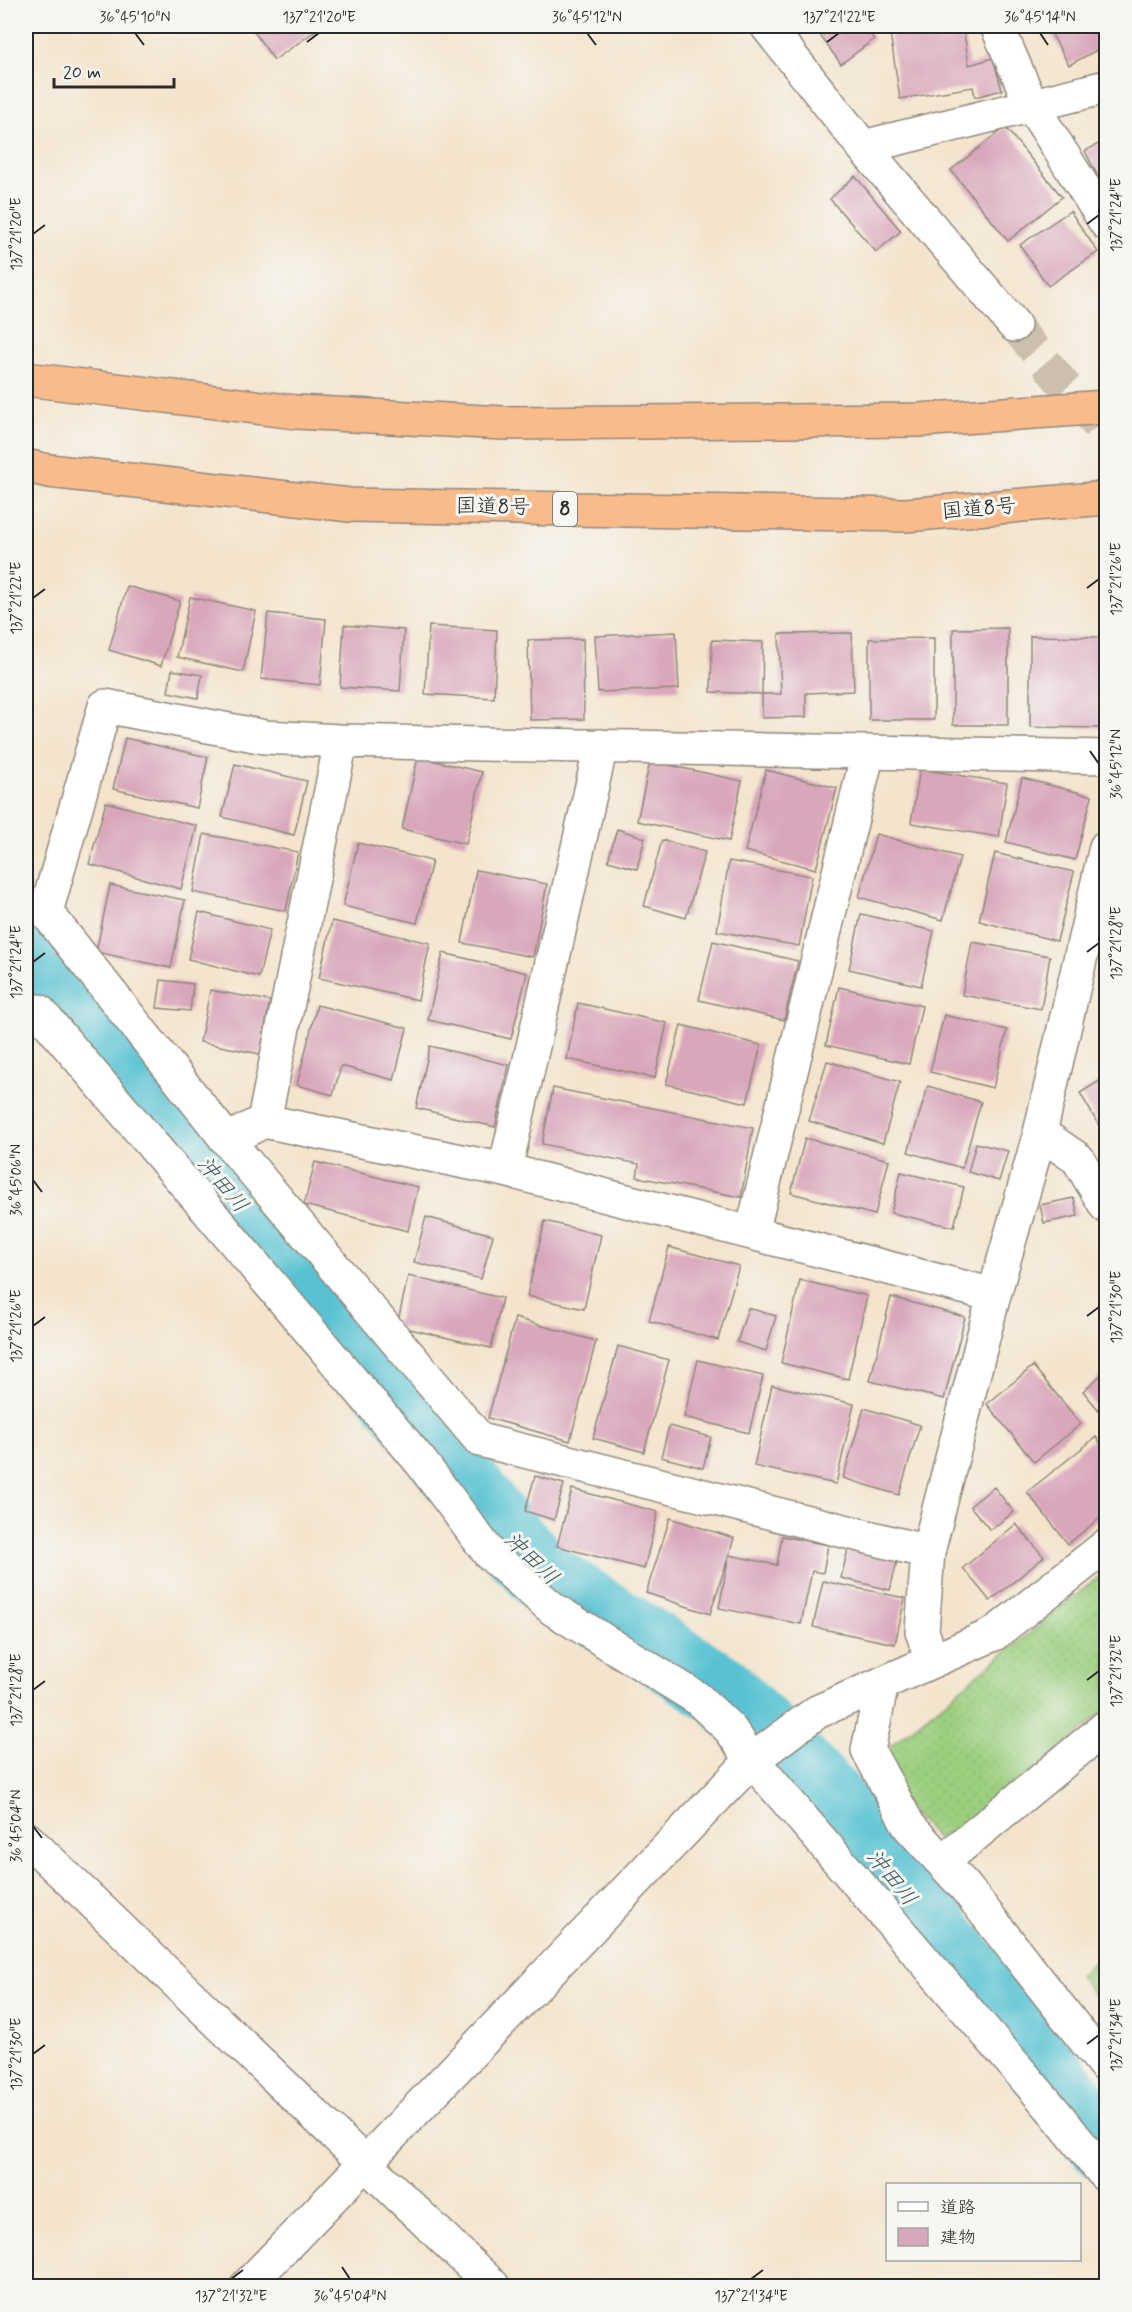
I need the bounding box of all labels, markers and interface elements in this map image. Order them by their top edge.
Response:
text: 36°45'10"N [100,8,170,28]
text: 137°21'20"E [282,8,356,28]
text: 36°45'12"N [552,8,622,28]
text: 137°21'22"E [803,8,876,28]
text: 36°45'14"N [1004,8,1076,28]
scale bar [54,51,174,89]
text: 20 m [63,61,101,85]
text: 137°21'24"E [1107,178,1127,252]
text: 137°21'20"E [7,197,27,271]
street label: 国道8号 [455,492,531,522]
road number: 8 [553,492,577,526]
street label: 国道8号 [941,492,1017,526]
text: 137°21'26"E [1107,542,1127,616]
text: 137°21'22"E [7,561,27,634]
text: 36°45'12"N [1107,729,1127,799]
text: 137°21'28"E [1107,906,1127,980]
text: 137°21'24"E [7,925,27,999]
text: 36°45'06"N [7,1144,27,1216]
water label: 沖田川 [190,1151,254,1219]
text: 137°21'30"E [1107,1270,1127,1344]
text: 137°21'26"E [7,1289,27,1363]
water label: 沖田川 [498,1526,564,1592]
text: 137°21'32"E [1107,1635,1127,1707]
text: 137°21'28"E [7,1653,27,1727]
text: 36°45'04"N [7,1789,27,1863]
water label: 沖田川 [859,1844,923,1912]
text: 137°21'34"E [1107,1998,1127,2072]
text: 137°21'30"E [7,2017,27,2091]
legend [886,2183,1081,2261]
text: 道路 [940,2196,976,2220]
text: 建物 [940,2226,976,2250]
text: 137°21'32"E [195,2287,267,2307]
text: 36°45'04"N [314,2287,387,2307]
text: 137°21'34"E [714,2287,788,2307]

